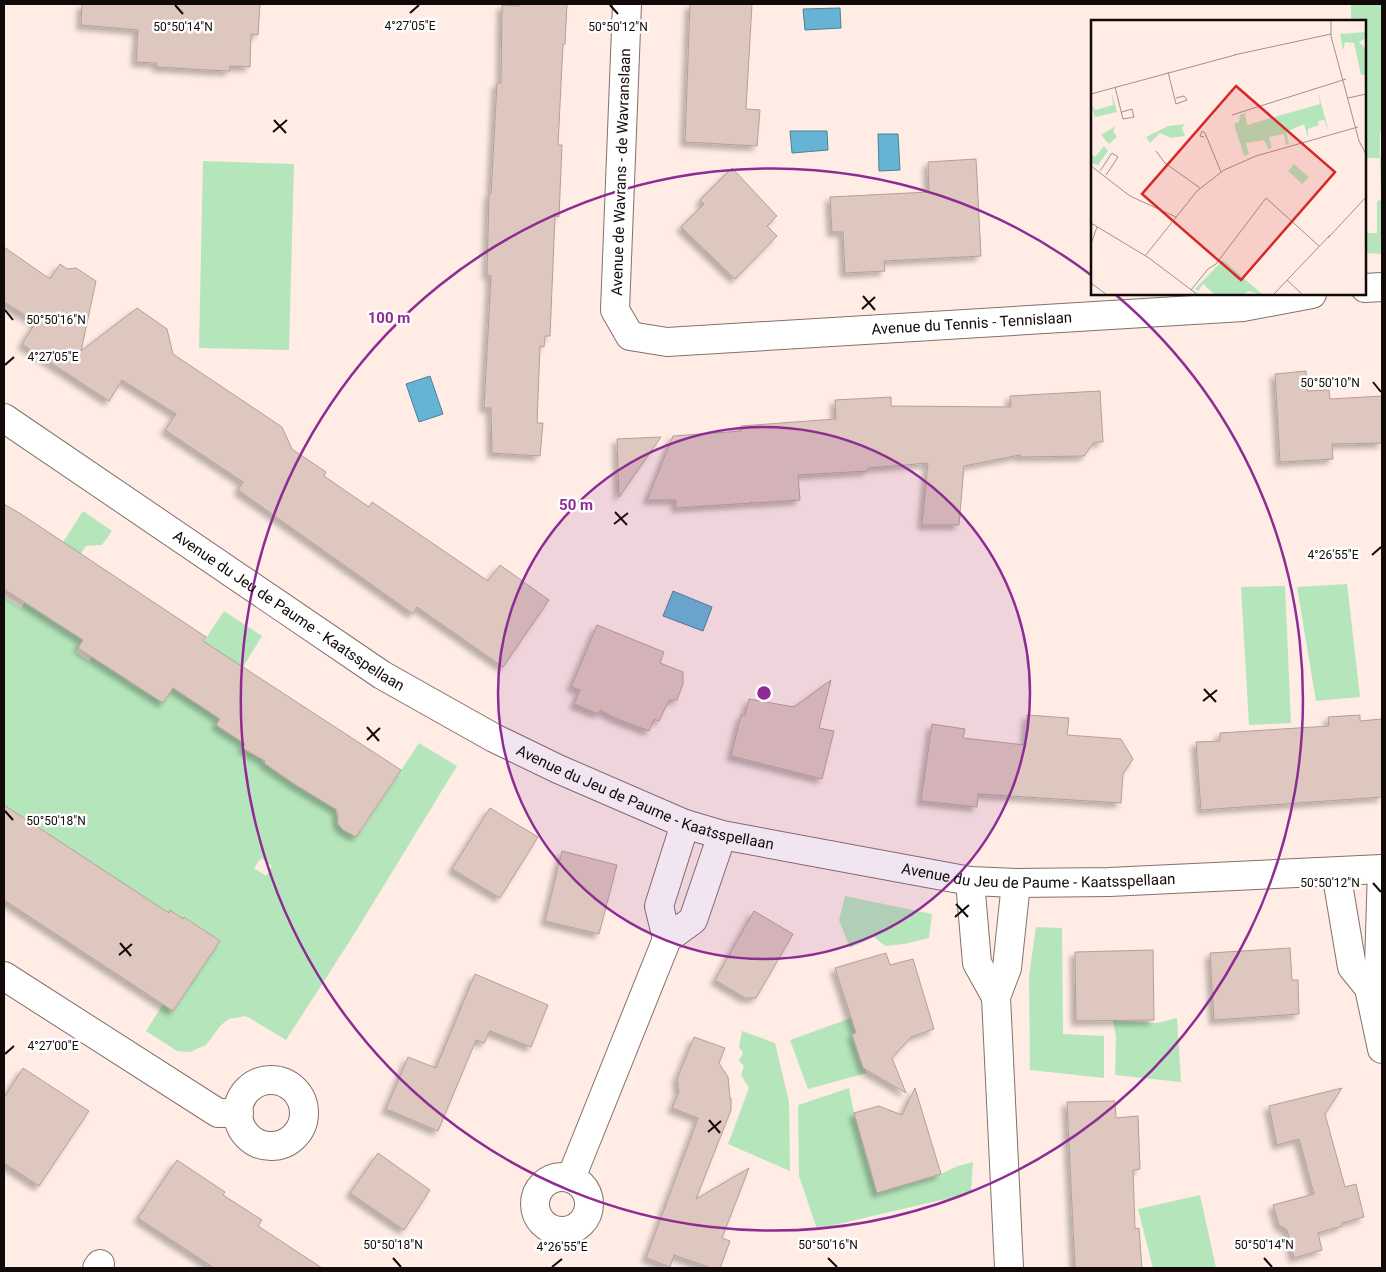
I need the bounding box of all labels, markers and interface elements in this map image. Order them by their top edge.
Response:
text: 4°27'05"E [385,19,436,33]
text: 50°50'14"N [153,20,213,34]
text: 50°50'12"N [588,20,648,34]
inset map [1091,20,1366,295]
street label: Avenue de Wavrans - de Wavranslaan [608,48,634,296]
street label: Avenue du Tennis - Tennislaan [871,308,1073,339]
text: 100 m [368,309,410,327]
text: 50°50'16"N [26,313,86,327]
text: 4°27'05"E [28,350,79,364]
text: 50°50'10"N [1300,376,1360,390]
text: 50 m [559,496,593,514]
street label: Avenue du Jeu de Paume - Kaatsspellaan [170,527,408,695]
text: 4°26'55"E [1308,548,1359,562]
centre of rings [755,684,773,702]
street label: Avenue du Jeu de Paume - Kaatsspellaan [513,741,776,853]
text: 50°50'18"N [26,814,86,828]
street label: Avenue du Jeu de Paume - Kaatsspellaan [900,859,1176,892]
text: 50°50'12"N [1300,876,1360,890]
text: 4°27'00"E [28,1039,79,1053]
text: 50°50'18"N [363,1238,423,1252]
text: 50°50'16"N [798,1238,858,1252]
text: 50°50'14"N [1234,1238,1294,1252]
text: 4°26'55"E [537,1240,588,1254]

